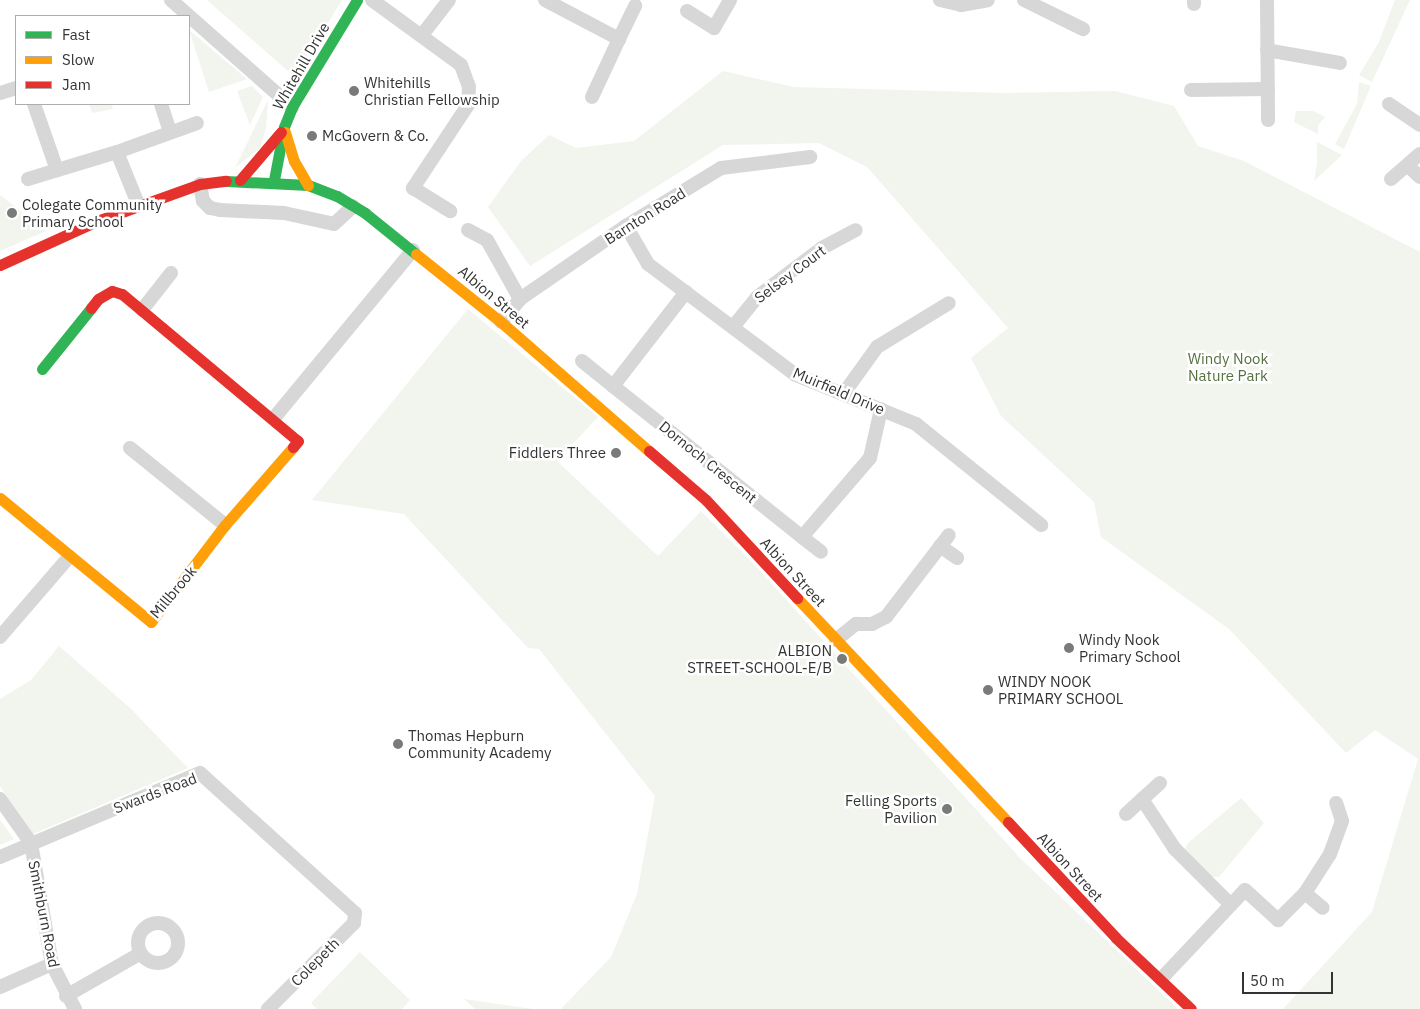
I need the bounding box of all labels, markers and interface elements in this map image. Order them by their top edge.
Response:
legend [15,15,190,105]
street label: Whitehill Drive [269,19,333,113]
text: Fast [62,25,90,44]
text: Slow [62,50,95,69]
place label: Whitehills Christian Fellowship [364,73,500,108]
text: Jam [62,75,91,94]
marker: Whitehills Christian Fellowship [348,85,360,97]
place label: McGovern & Co. [322,127,429,145]
marker: McGovern & Co. [306,130,318,142]
street label: Barnton Road [601,184,689,248]
place label: Colegate Community Primary School [22,195,162,230]
marker: Colegate Community Primary School [6,207,18,219]
street label: Selsey Court [751,241,829,307]
street label: Albion Street [455,262,533,332]
park label: Windy Nook Nature Park [1188,349,1268,384]
street label: Muirfield Drive [790,364,888,418]
street label: Dornoch Crescent [656,417,760,507]
place label: Fiddlers Three [509,444,606,462]
marker: Fiddlers Three [610,447,622,459]
street label: Albion Street [756,534,830,610]
street label: Millbrook [146,562,200,622]
place label: Windy Nook Primary School [1079,630,1181,665]
place label: ALBION STREET-SCHOOL-E/B [687,641,832,676]
marker: Windy Nook Primary School [1063,642,1075,654]
marker: ALBION STREET-SCHOOL-E/B [836,653,848,665]
place label: WINDY NOOK PRIMARY SCHOOL [998,672,1123,707]
marker: WINDY NOOK PRIMARY SCHOOL [982,684,994,696]
place label: Thomas Hepburn Community Academy [408,726,552,761]
marker: Thomas Hepburn Community Academy [392,738,404,750]
street label: Swards Road [111,769,199,817]
place label: Felling Sports Pavilion [845,791,937,826]
marker: Felling Sports Pavilion [941,803,953,815]
street label: Albion Street [1033,829,1107,905]
street label: Smithburn Road [25,859,63,969]
street label: Colepeth [287,934,343,990]
scale bar [1245,962,1336,994]
text: 50 m [1250,971,1285,990]

